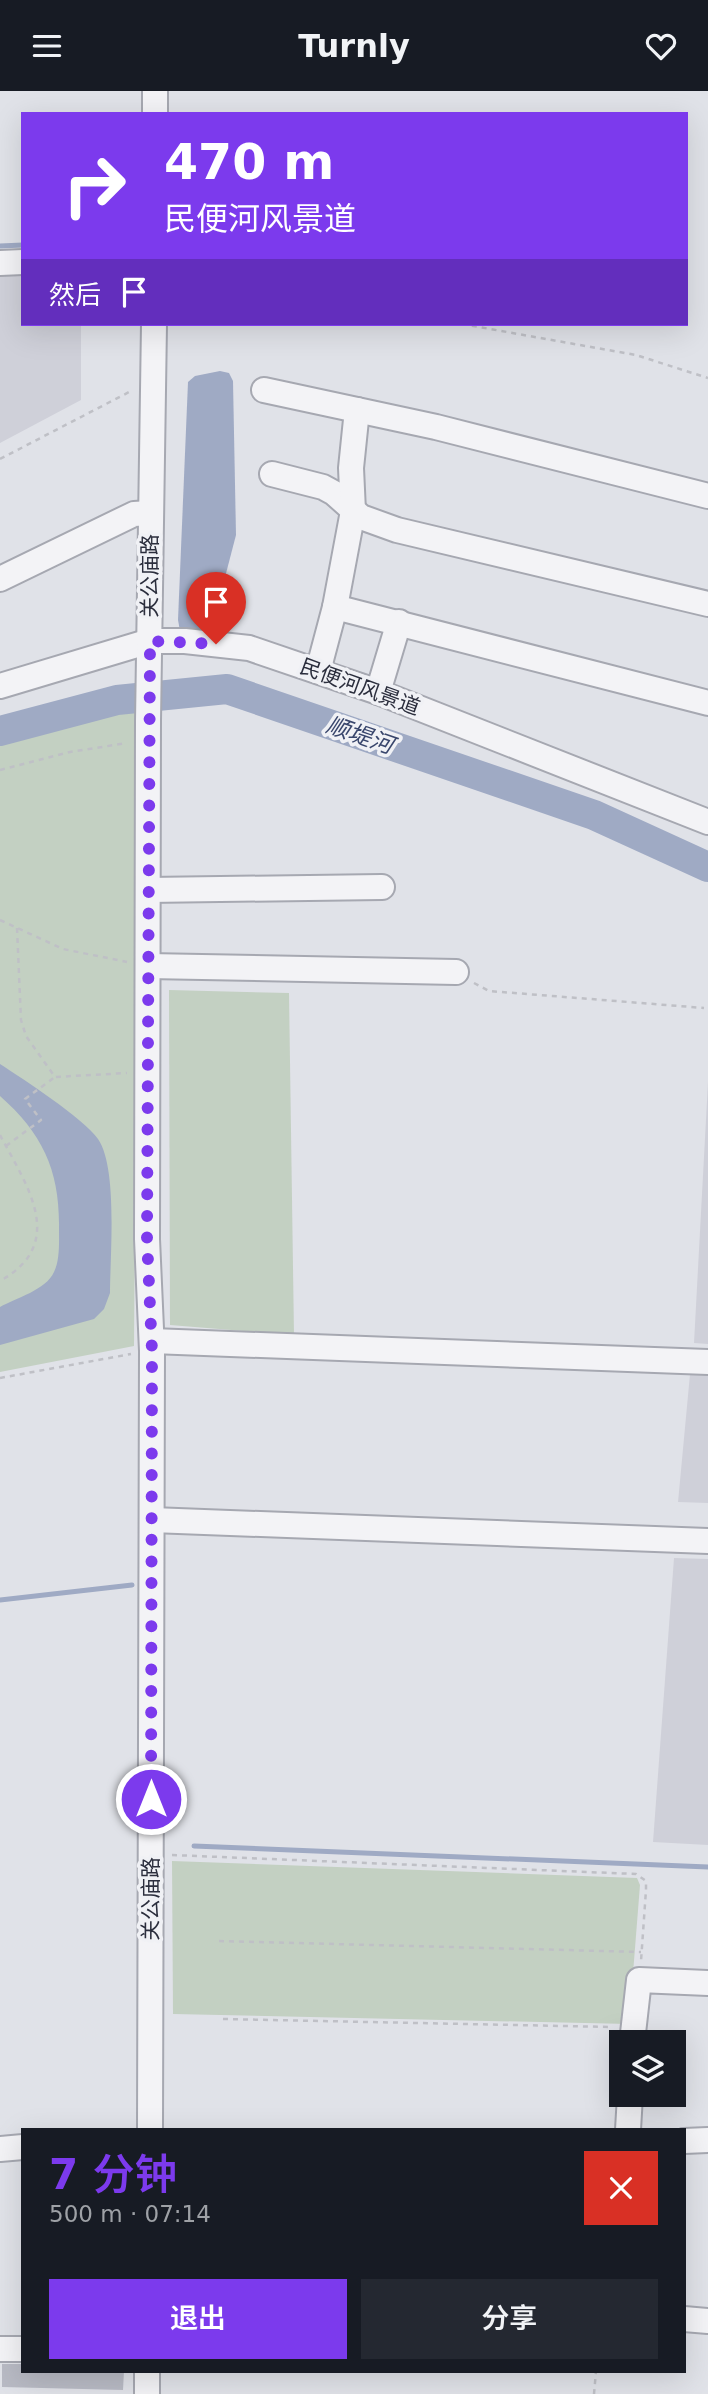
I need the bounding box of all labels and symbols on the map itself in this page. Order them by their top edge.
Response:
street label: 关公庙路 [138,534,162,618]
pin [186,572,246,644]
street label: 民便河风景道 [297,654,423,720]
water label: 顺堤河 [323,711,401,760]
position arrow [114,1762,188,1836]
street label: 关公庙路 [139,1857,163,1941]

